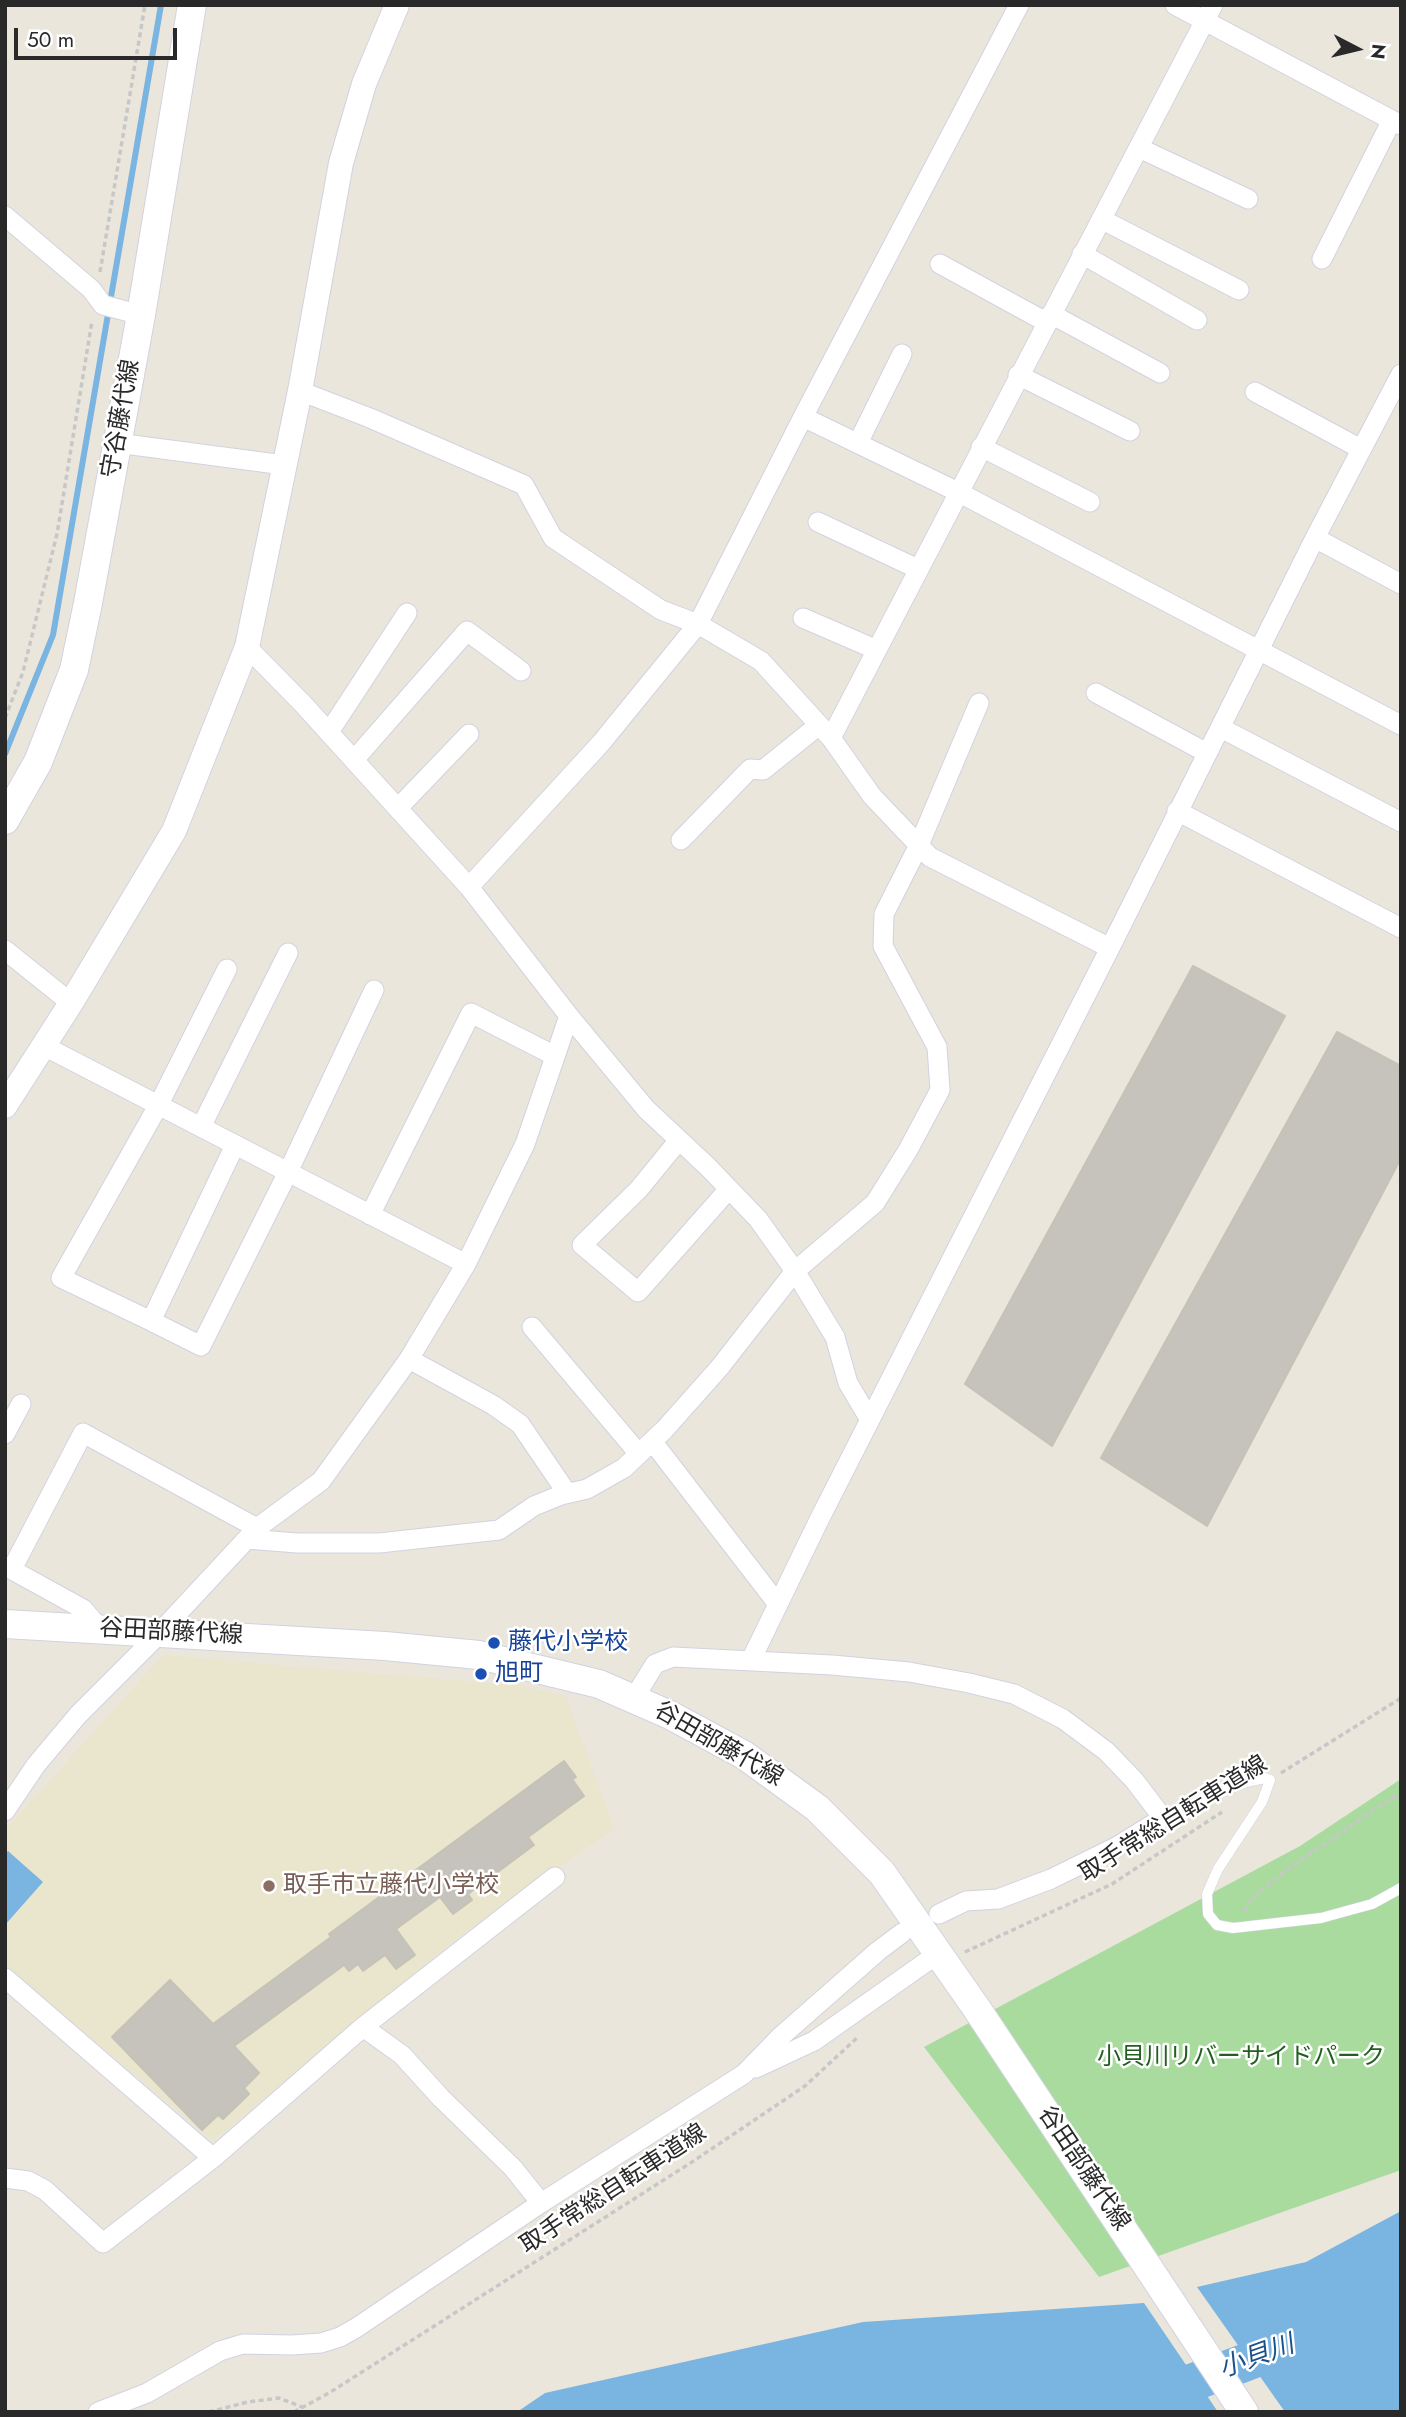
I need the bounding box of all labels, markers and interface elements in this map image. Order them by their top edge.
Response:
scale bar [18,14,180,58]
north arrow [1322,14,1392,84]
text: 50 m [27,25,74,55]
text: N [1364,42,1393,61]
street label: 守谷藤代線 [97,357,147,481]
street label: 谷田部藤代線 [98,1615,244,1651]
place label: 藤代小学校 [508,1629,628,1657]
marker: 藤代小学校 [486,1635,502,1651]
place label: 旭町 [495,1660,543,1688]
marker: 旭町 [473,1666,489,1682]
street label: 谷田部藤代線 [648,1697,788,1793]
street label: 取手常総自転車道線 [1075,1751,1273,1889]
place label: 取手市立藤代小学校 [283,1872,499,1900]
marker: 取手市立藤代小学校 [261,1878,277,1894]
park label: 小貝川リバーサイドパーク [1097,2044,1385,2072]
street label: 谷田部藤代線 [1031,2101,1135,2237]
street label: 取手常総自転車道線 [516,2119,712,2261]
water label: 小貝川 [1215,2330,1299,2386]

